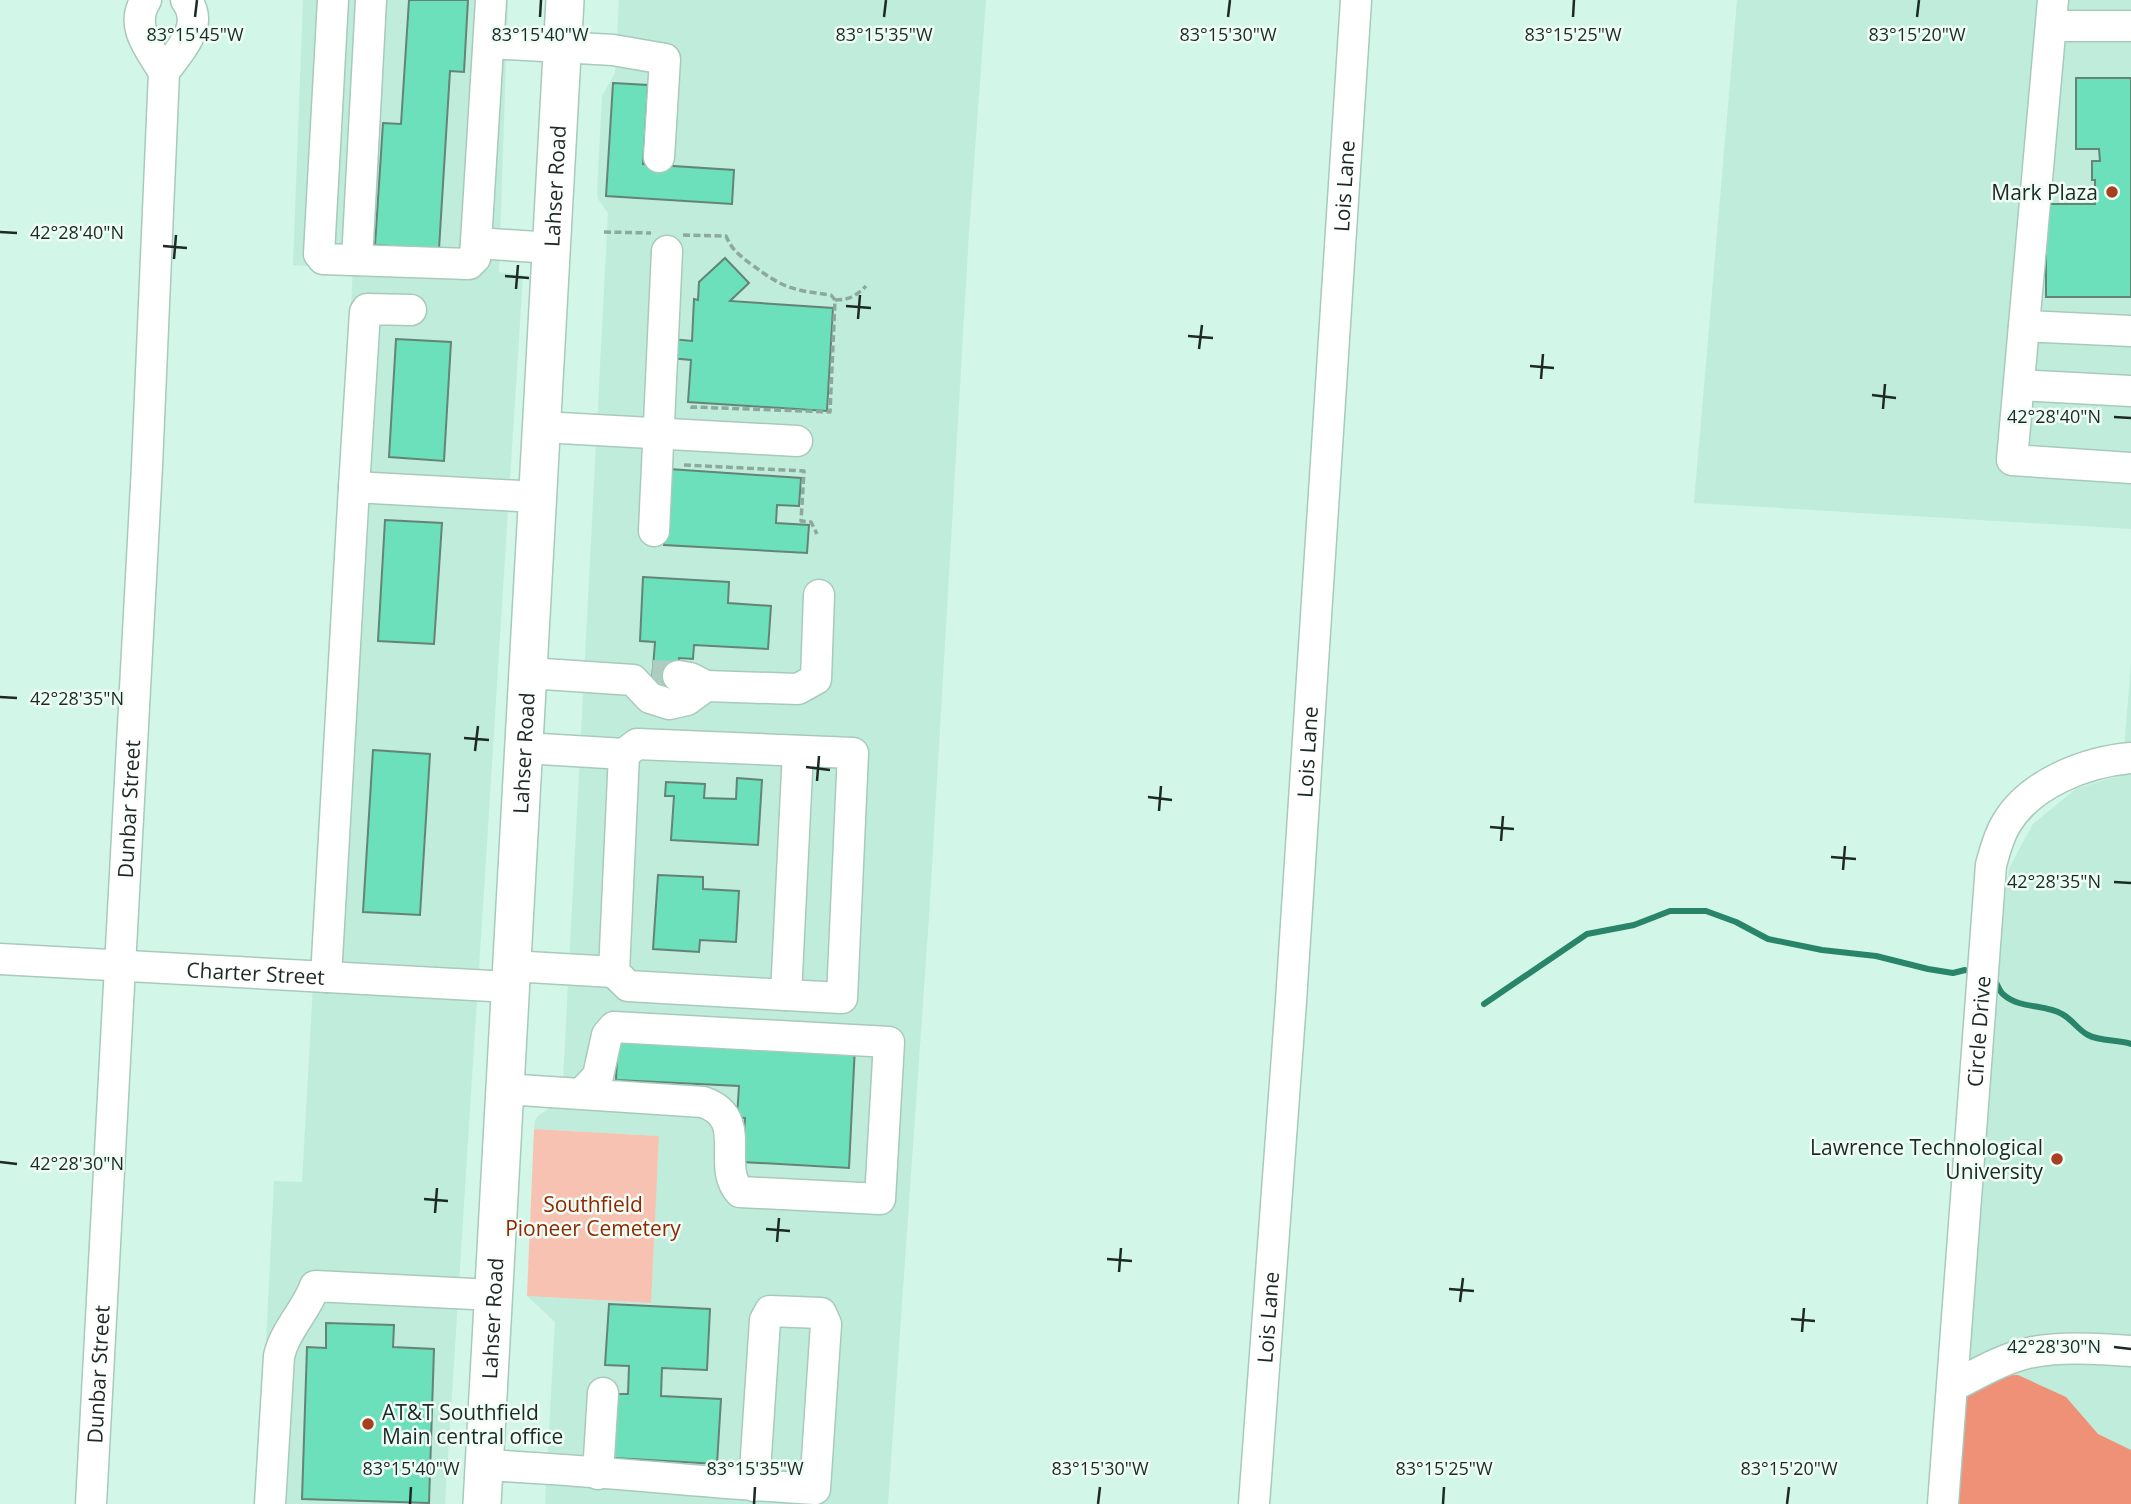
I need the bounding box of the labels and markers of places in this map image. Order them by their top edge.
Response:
place label: Mark Plaza [1991,178,2098,206]
marker: Mark Plaza [2104,184,2120,200]
place label: Lawrence Technological University [1810,1133,2043,1185]
marker: Lawrence Technological University [2049,1151,2065,1167]
place label: AT&T Southfield Main central office [382,1398,563,1450]
marker: AT&T Southfield Main central office [360,1416,376,1432]

